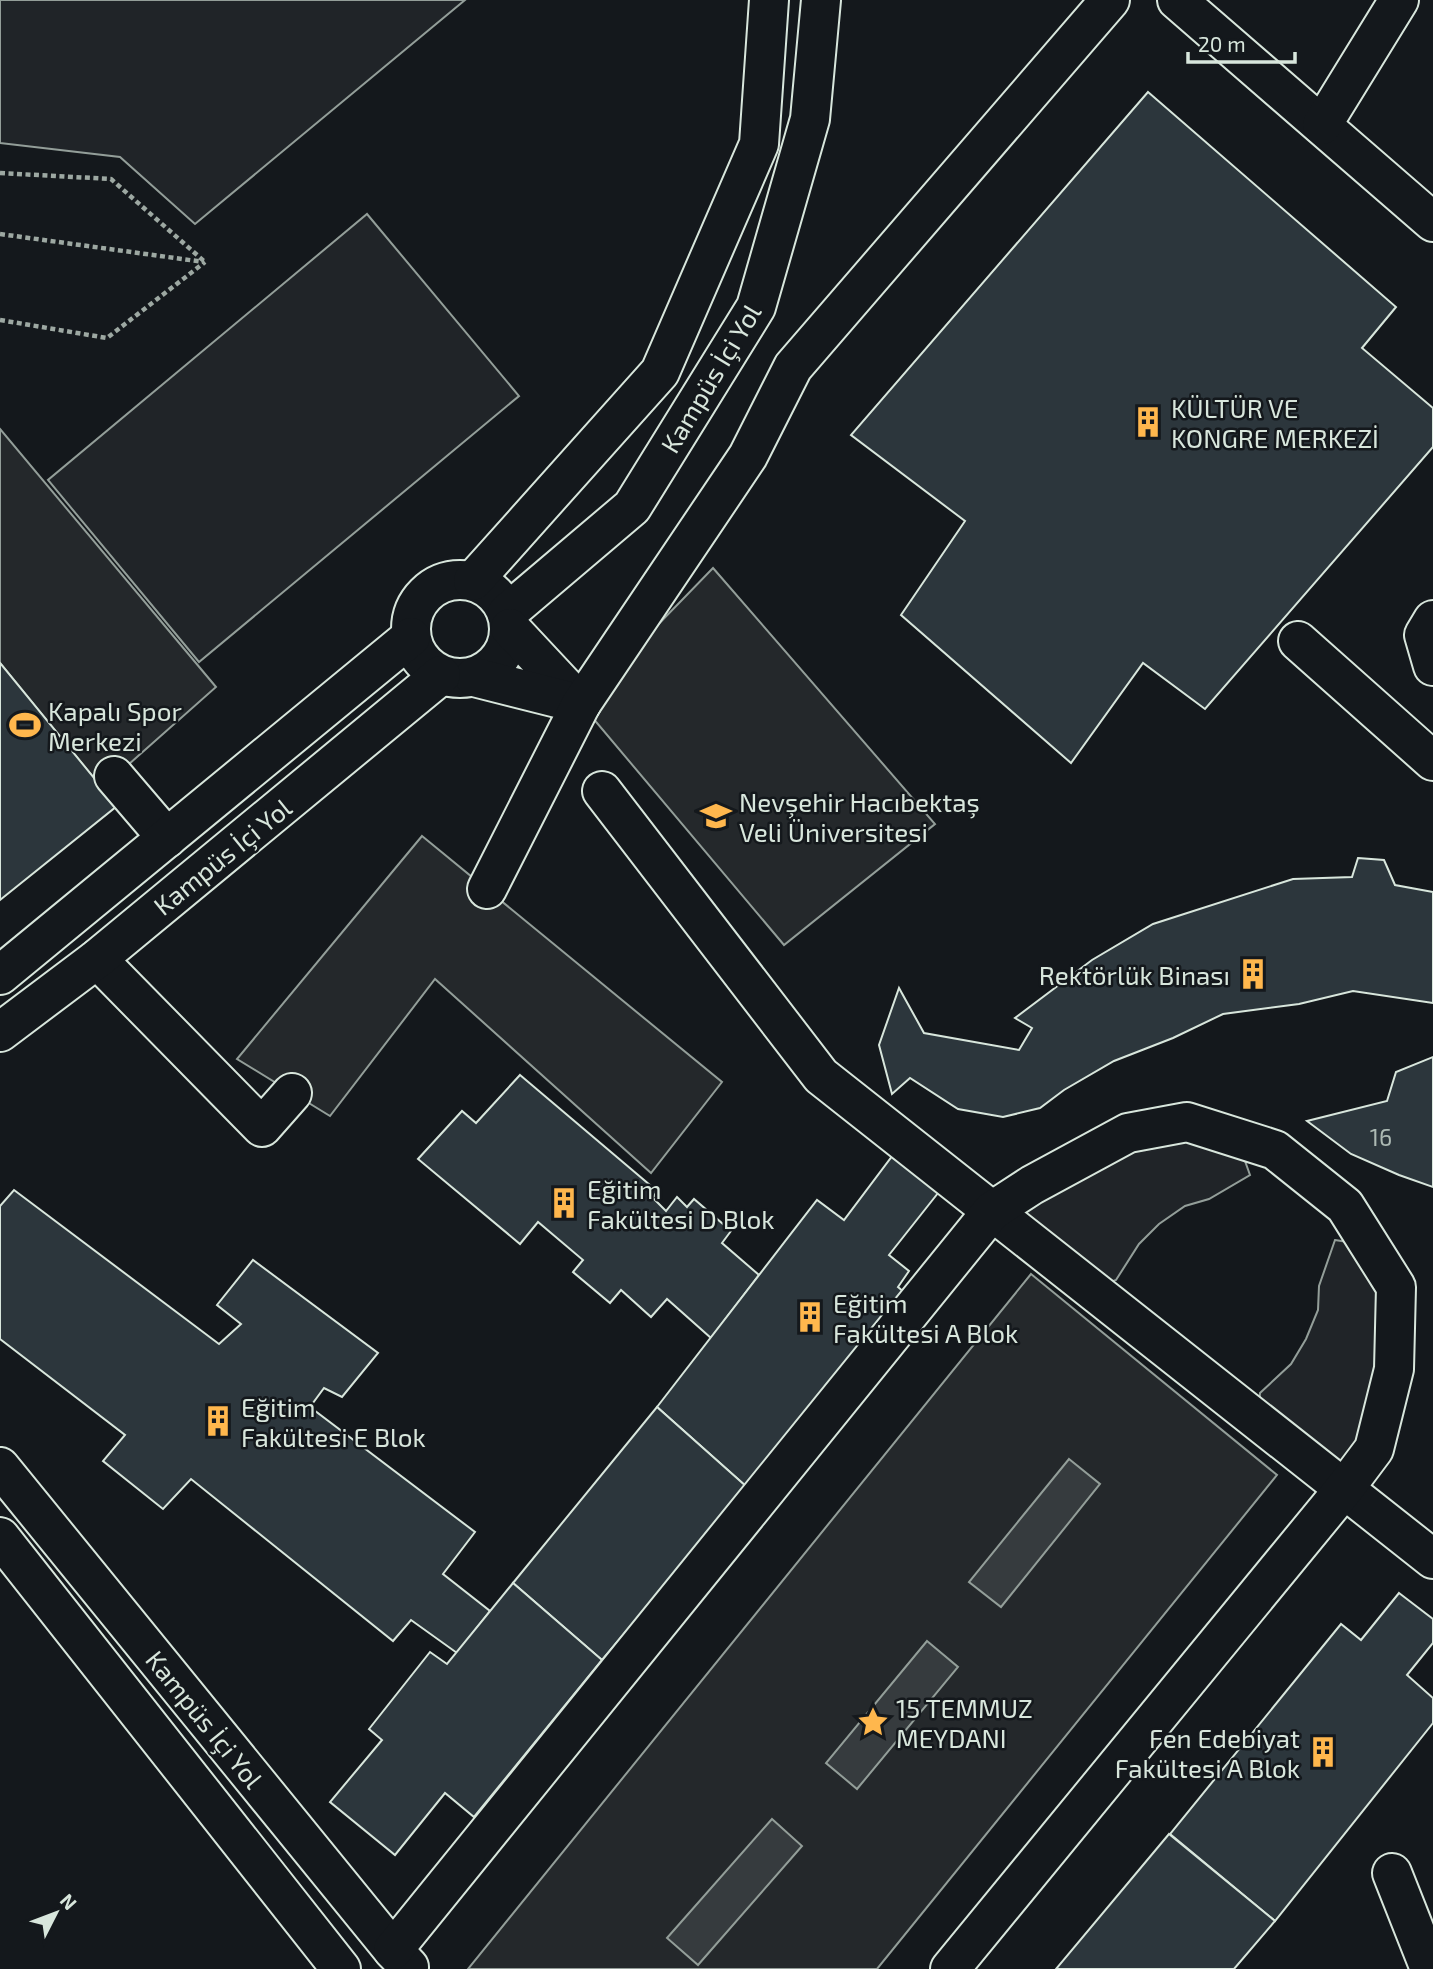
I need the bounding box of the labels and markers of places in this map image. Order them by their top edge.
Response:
place label: KÜLTÜR VE KONGRE MERKEZİ [1171,392,1379,453]
building icon: KÜLTÜR VE KONGRE MERKEZİ [1131,405,1165,439]
place label: Kapalı Spor Merkezi [48,695,182,756]
sports icon: Kapalı Spor Merkezi [8,708,42,742]
place label: Nevşehir Hacıbektaş Veli Üniversitesi [739,786,980,847]
school or university icon: Nevşehir Hacıbektaş Veli Üniversitesi [699,799,733,833]
building icon: Rektörlük Binası [1236,957,1270,991]
place label: Rektörlük Binası [1039,959,1230,990]
place label: Eğitim Fakültesi D Blok [587,1173,775,1234]
building icon: Eğitim Fakültesi D Blok [547,1186,581,1220]
place label: Eğitim Fakültesi A Blok [833,1287,1018,1348]
building icon: Eğitim Fakültesi A Blok [793,1300,827,1334]
place label: Eğitim Fakültesi E Blok [241,1391,426,1452]
building icon: Eğitim Fakültesi E Blok [201,1404,235,1438]
place label: 15 TEMMUZ MEYDANI [896,1692,1033,1753]
place icon: 15 TEMMUZ MEYDANI [856,1705,890,1739]
place label: Fen Edebiyat Fakültesi A Blok [1115,1722,1300,1783]
building icon: Fen Edebiyat Fakültesi A Blok [1306,1735,1340,1769]

